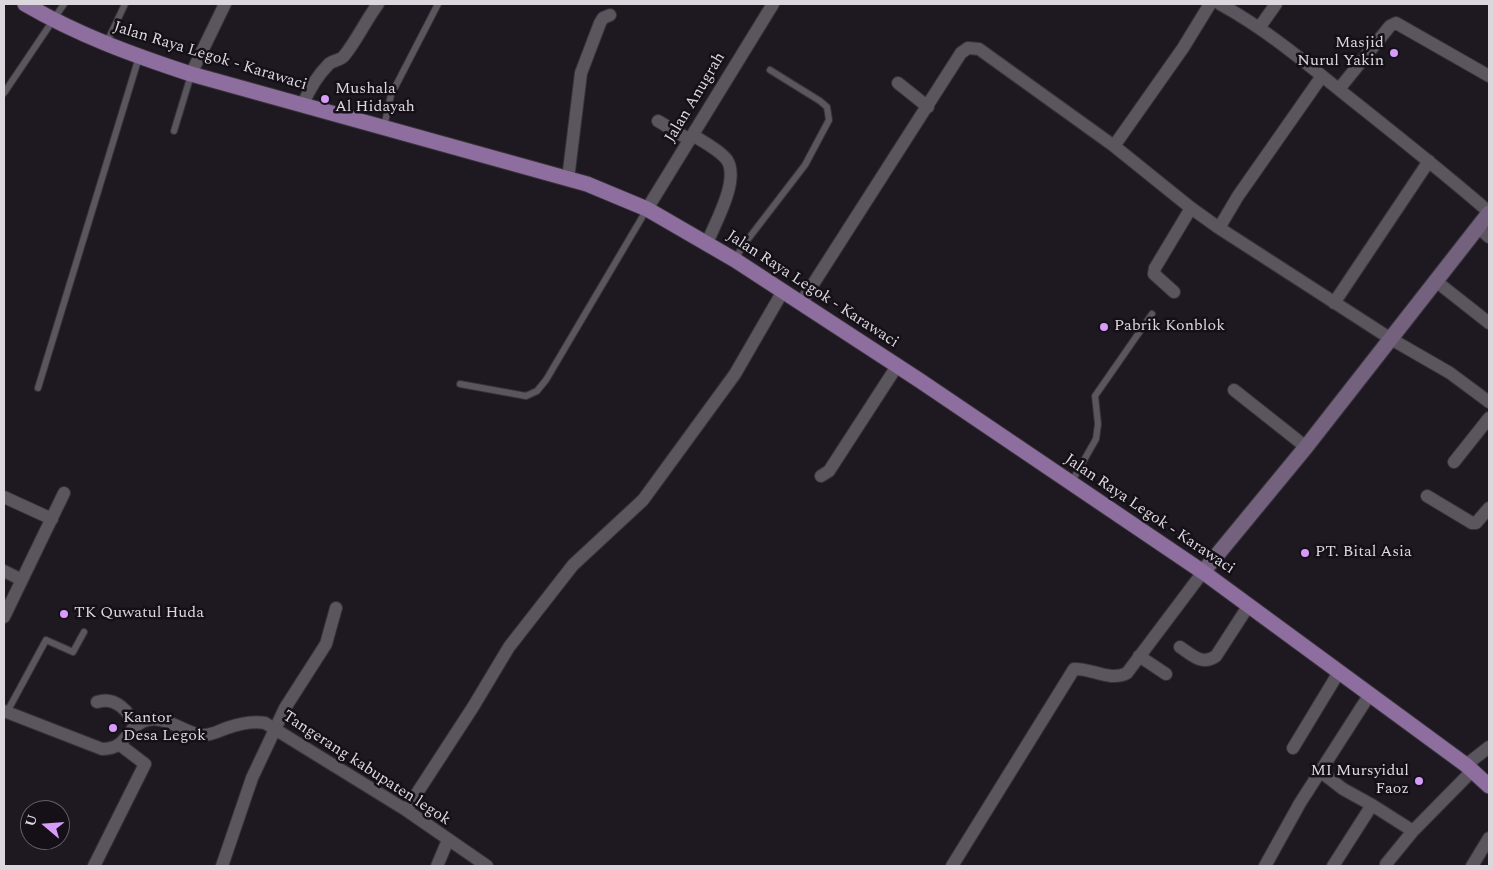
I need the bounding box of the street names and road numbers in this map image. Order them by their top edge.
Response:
street label: Jalan Raya Legok - Karawaci [111,18,309,96]
street label: Jalan Anugrah [662,49,730,147]
street label: Jalan Raya Legok - Karawaci [722,227,902,353]
street label: Jalan Raya Legok - Karawaci [1060,451,1238,579]
street label: Tangerang kabupaten legok [278,707,454,831]

